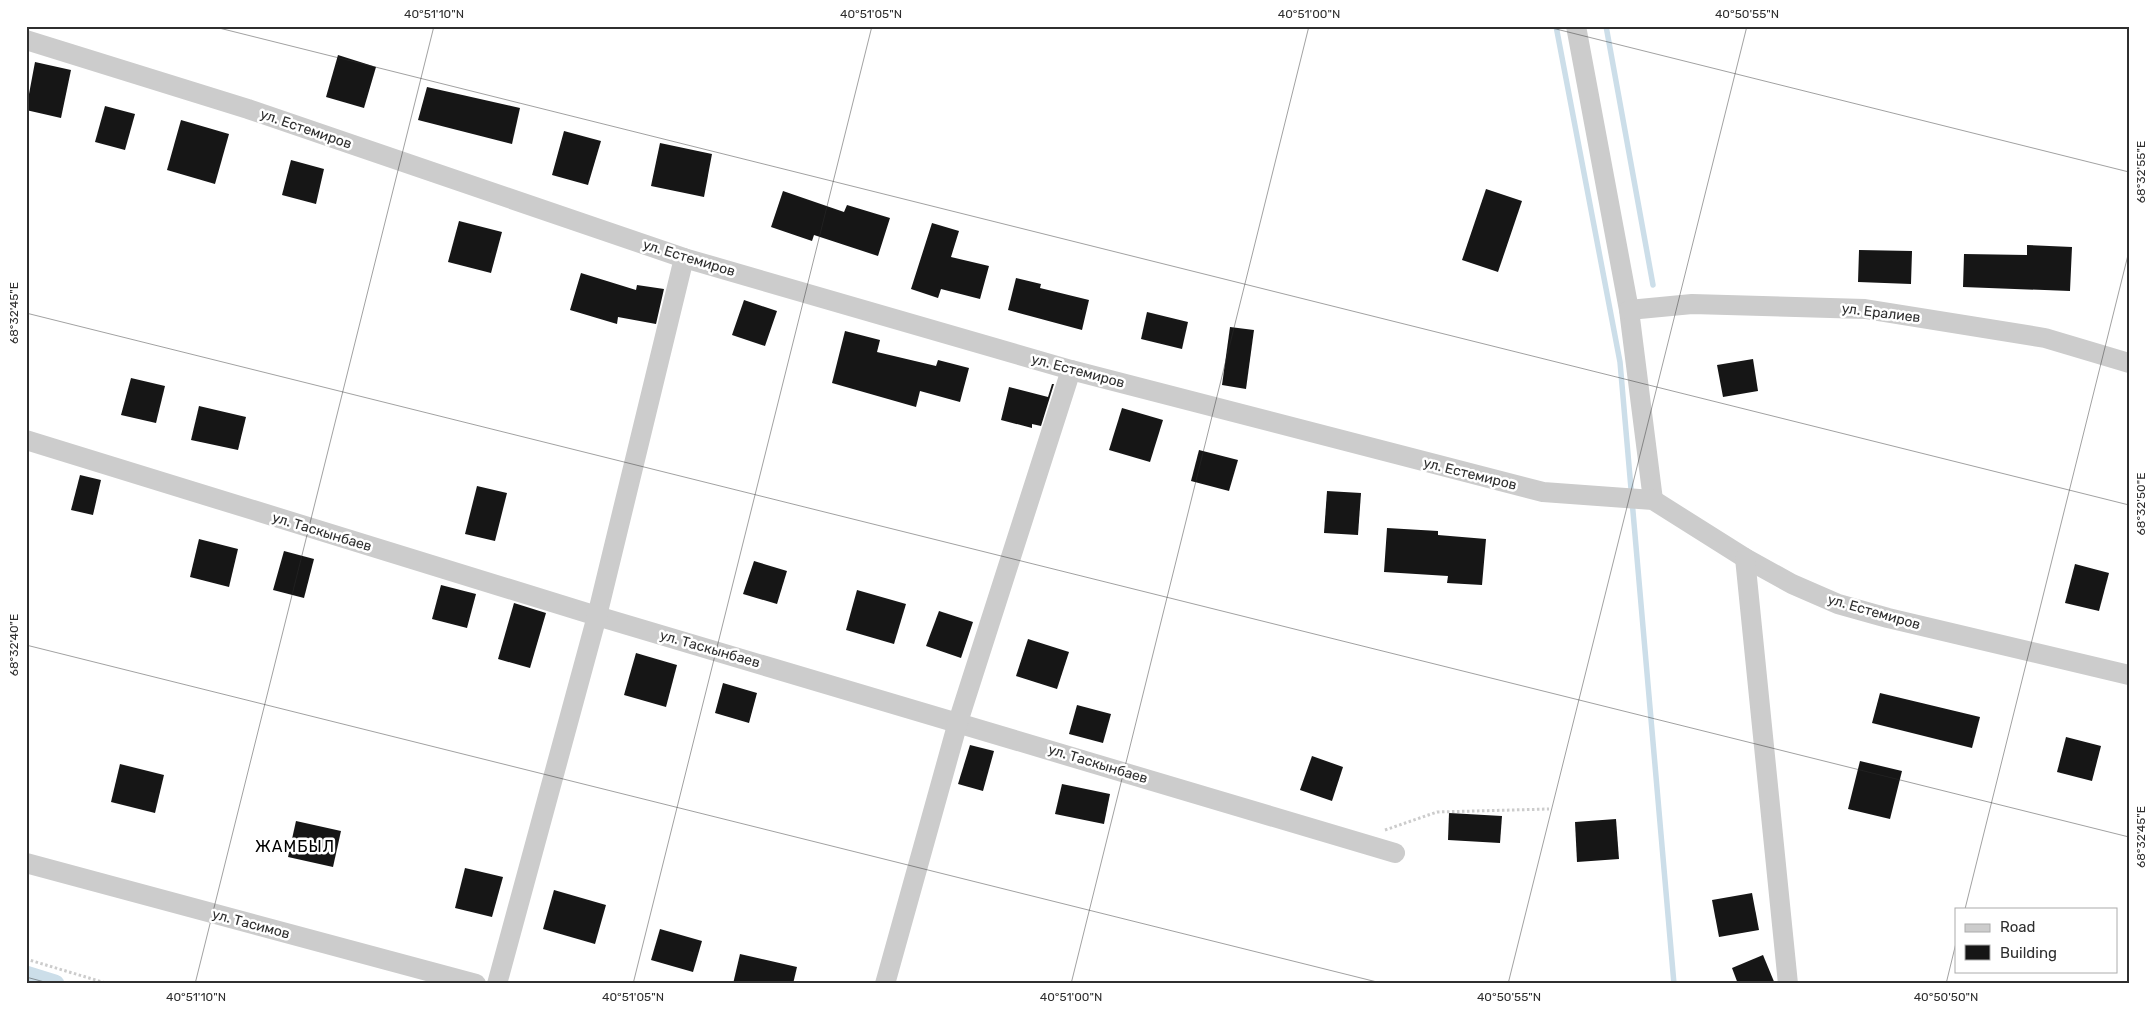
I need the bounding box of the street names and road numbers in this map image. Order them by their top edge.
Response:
street label: ул. Естемиров [258,105,354,153]
street label: ул. Естемиров [641,236,737,280]
street label: ул. Ералиев [1841,300,1921,326]
street label: ул. Естемиров [1030,350,1127,392]
street label: ул. Естемиров [1421,454,1519,494]
street label: ул. Таскынбаев [270,509,374,555]
street label: ул. Естемиров [1826,591,1923,633]
street label: ул. Таскынбаев [658,627,762,671]
street label: ул. Таскынбаев [1046,741,1150,787]
street label: ул. Тасимов [210,905,292,943]

